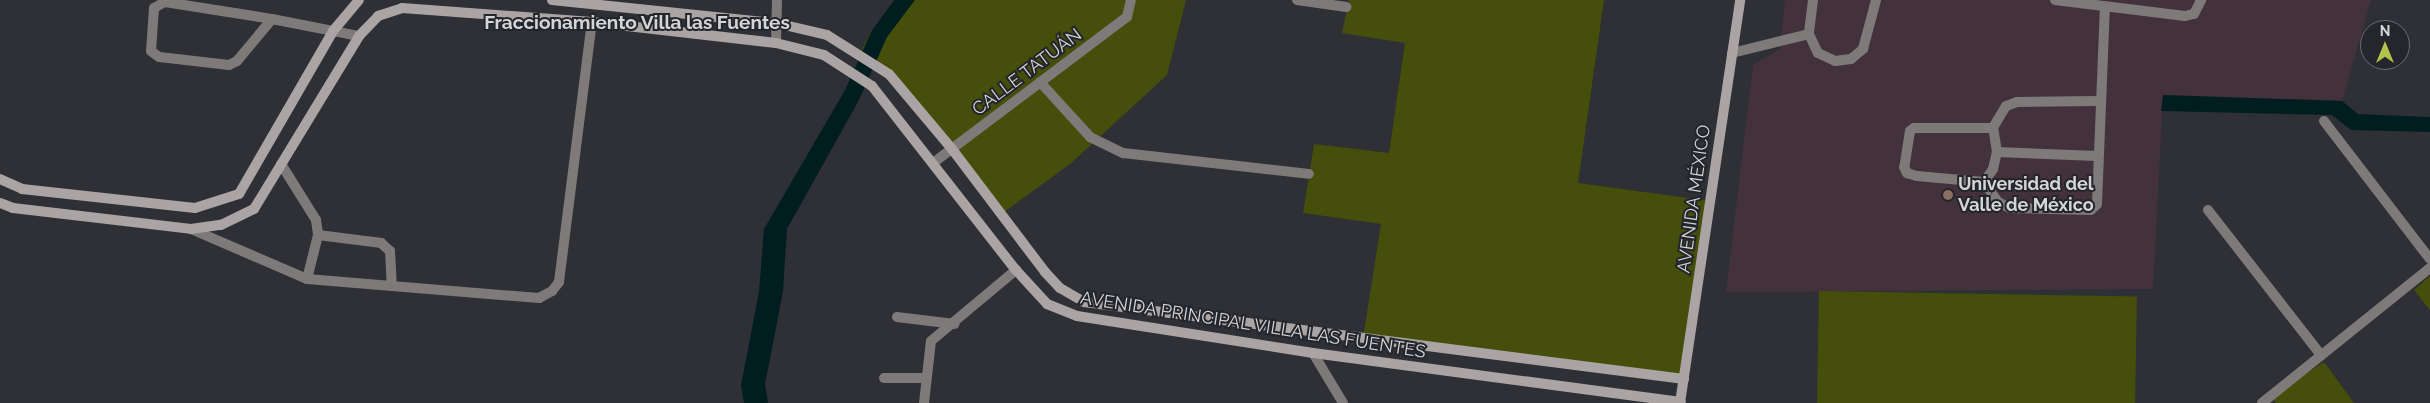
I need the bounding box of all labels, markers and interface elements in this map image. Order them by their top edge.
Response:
district label: Fraccionamiento Villa las Fuentes [484,12,790,34]
north arrow [2360,20,2410,70]
text: N [2380,23,2390,39]
street label: CALLE TATUÁN [968,24,1086,120]
street label: AVENIDA MÉXICO [1673,123,1715,275]
place label: Universidad del Valle de México [1958,174,2094,216]
marker: Universidad del Valle de México [1942,189,1954,201]
street label: AVENIDA PRINCIPAL VILLA LAS FUENTES [1078,287,1428,363]

